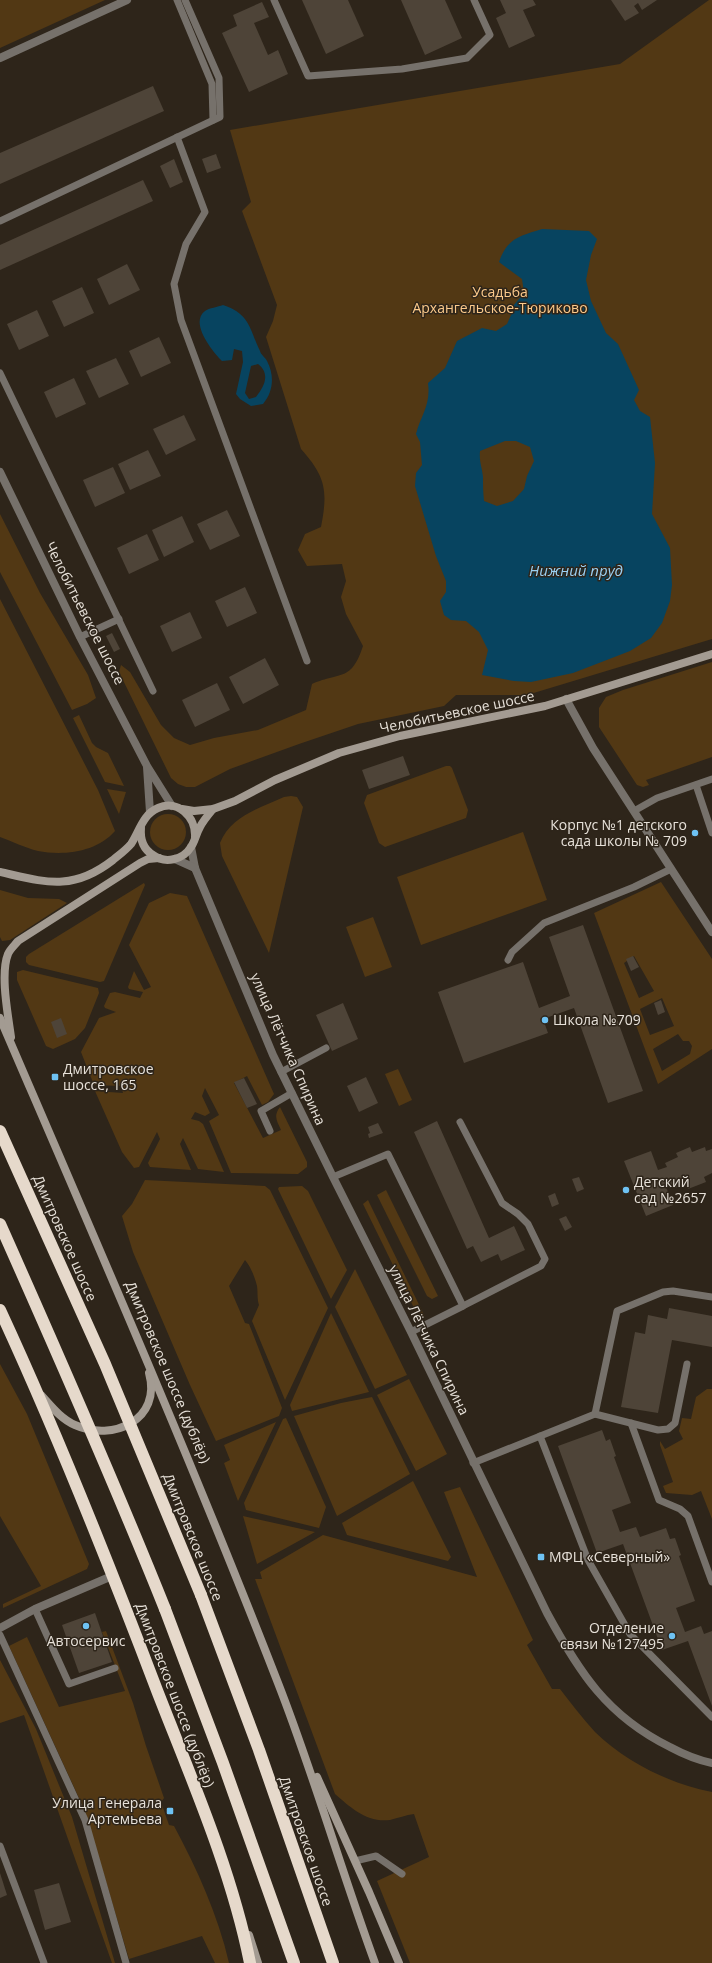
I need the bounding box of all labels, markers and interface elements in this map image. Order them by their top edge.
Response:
park label: Усадьба Архангельское-Тюриково [412,282,588,317]
street label: Челобитьевское шоссе [41,538,130,688]
water label: Нижний пруд [529,560,623,580]
street label: Челобитьевское шоссе [378,686,536,737]
place label: Корпус №1 детского сада школы № 709 [550,815,687,850]
marker: Корпус №1 детского сада школы № 709 [690,828,700,838]
street label: улица Лётчика Спирина [246,970,331,1128]
place label: Школа №709 [553,1010,641,1029]
marker: Школа №709 [540,1015,550,1025]
place label: Дмитровское шоссе, 165 [63,1059,154,1094]
marker: Дмитровское шоссе, 165 [50,1072,60,1082]
street label: Дмитровское шоссе [29,1172,102,1304]
place label: Детский сад №2657 [634,1172,706,1207]
marker: Детский сад №2657 [621,1185,631,1195]
street label: улица Лётчика Спирина [385,1261,474,1418]
street label: Дмитровское шоссе (дублёр) [121,1278,216,1466]
street label: Дмитровское шоссе [159,1470,228,1604]
place label: МФЦ «Северный» [549,1547,670,1566]
marker: МФЦ «Северный» [536,1552,546,1562]
street label: Дмитровское шоссе (дублёр) [131,1600,219,1790]
place label: Отделение связи №127495 [560,1618,664,1653]
marker: Автосервис [81,1621,91,1631]
place label: Автосервис [47,1631,126,1650]
marker: Отделение связи №127495 [667,1631,677,1641]
street label: Дмитровское шоссе [275,1773,338,1909]
place label: Улица Генерала Артемьева [52,1793,162,1828]
marker: Улица Генерала Артемьева [165,1806,175,1816]

